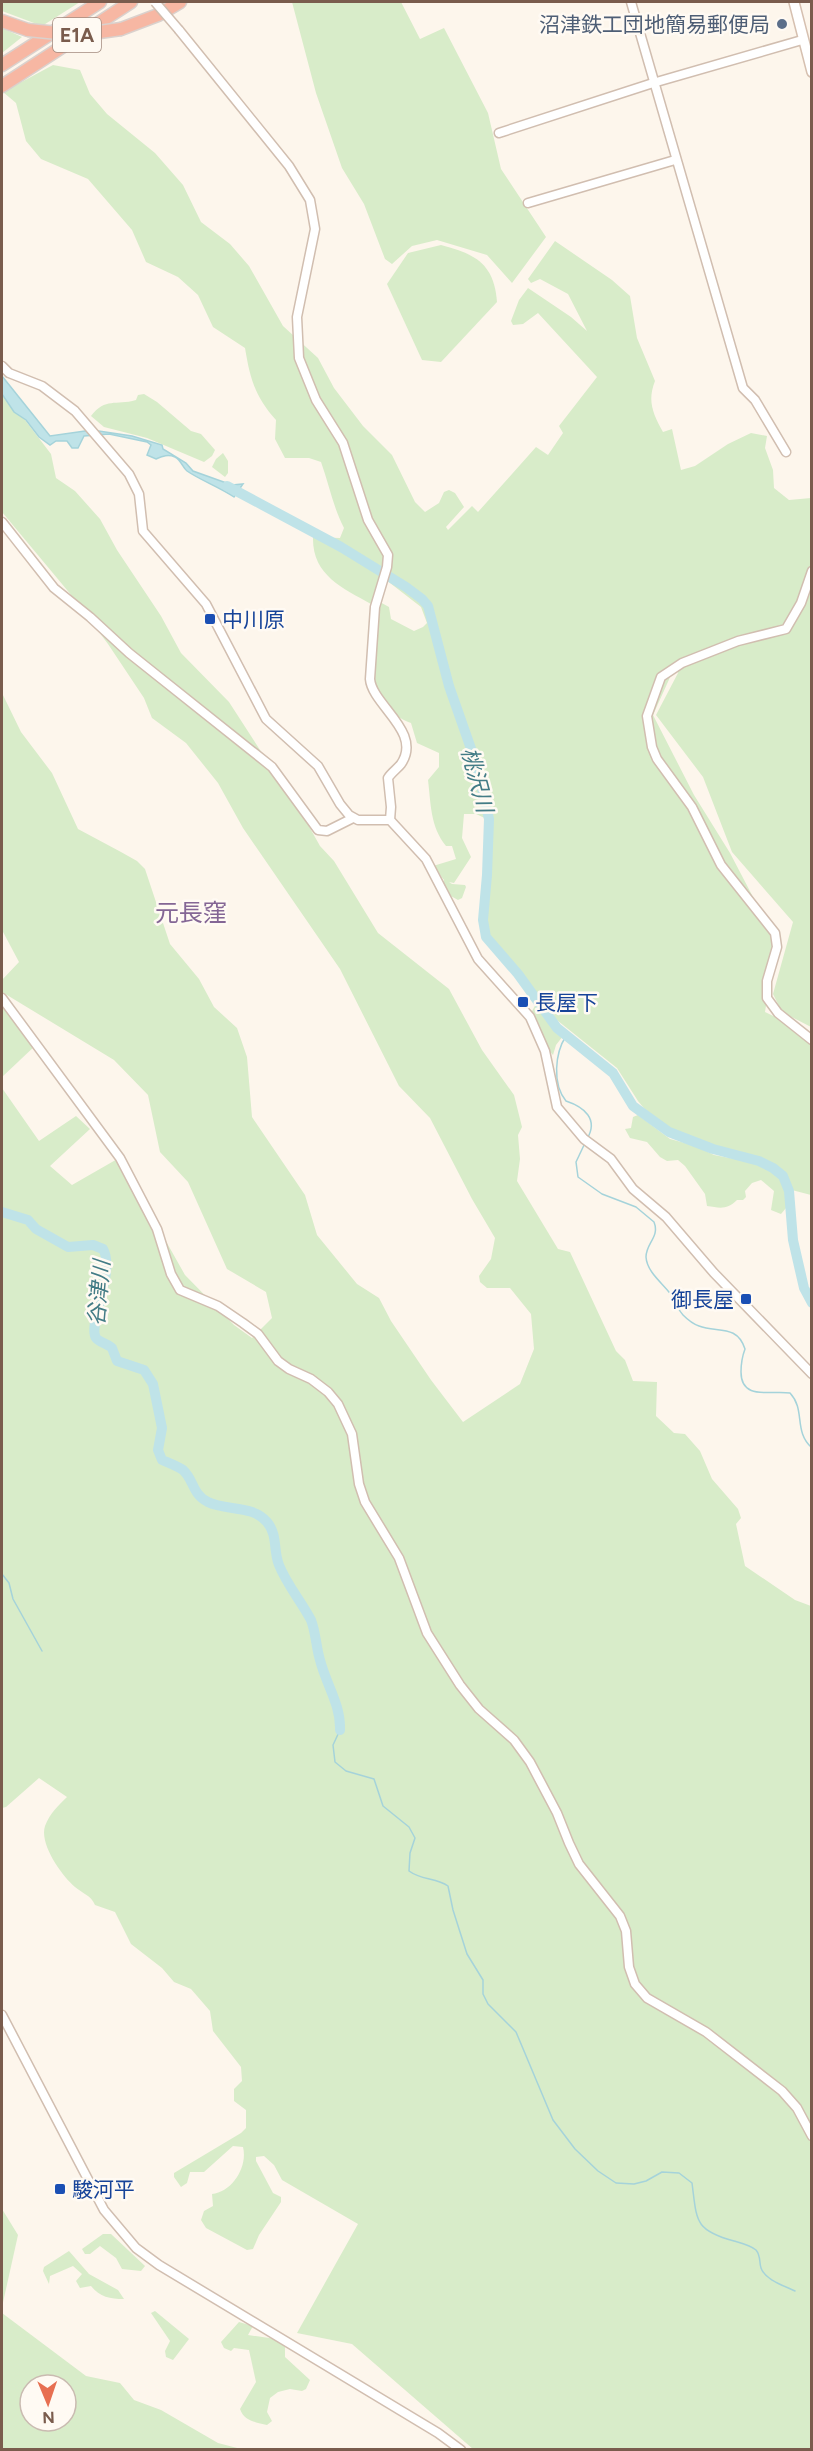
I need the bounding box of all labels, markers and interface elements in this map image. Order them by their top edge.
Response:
place label: 沼津鉄工団地簡易郵便局 [539,12,770,37]
marker: 沼津鉄工団地簡易郵便局 [775,17,789,31]
road number: E1A [53,18,101,52]
place label: 中川原 [222,607,285,632]
marker: 中川原 [203,612,217,626]
water label: 桃沢川 [455,745,499,817]
district label: 元長窪 [155,898,227,927]
place label: 長屋下 [535,990,598,1015]
marker: 長屋下 [516,995,530,1009]
water label: 谷津川 [83,1257,115,1327]
place label: 御長屋 [671,1287,734,1312]
marker: 御長屋 [739,1292,753,1306]
place label: 駿河平 [72,2177,135,2202]
marker: 駿河平 [53,2182,67,2196]
north arrow [18,2373,78,2433]
text: N [42,2408,55,2427]

